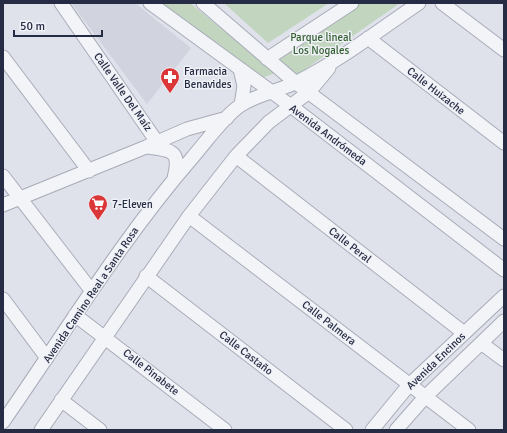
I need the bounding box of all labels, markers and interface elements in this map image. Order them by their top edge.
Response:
scale bar [14,12,102,38]
text: 50 m [20,19,45,34]
park label: Parque lineal Los Nogales [290,31,352,57]
street label: Calle Valle Del Maíz [91,50,155,134]
street label: Calle Huizache [404,64,468,118]
place label: Farmacia Benavides [184,65,232,91]
pharmacy icon: Farmacia Benavides [159,66,181,94]
street label: Avenida Andrómeda [287,102,370,169]
supermarket icon: 7-Eleven [87,193,109,221]
place label: 7-Eleven [112,198,153,211]
street label: Avenida Camino Real a Santa Rosa [41,224,142,365]
street label: Calle Peral [326,224,374,266]
street label: Calle Palmera [299,298,359,348]
street label: Calle Castaño [217,328,276,378]
street label: Avenida Encinos [404,330,468,392]
street label: Calle Pinabete [120,346,182,398]

